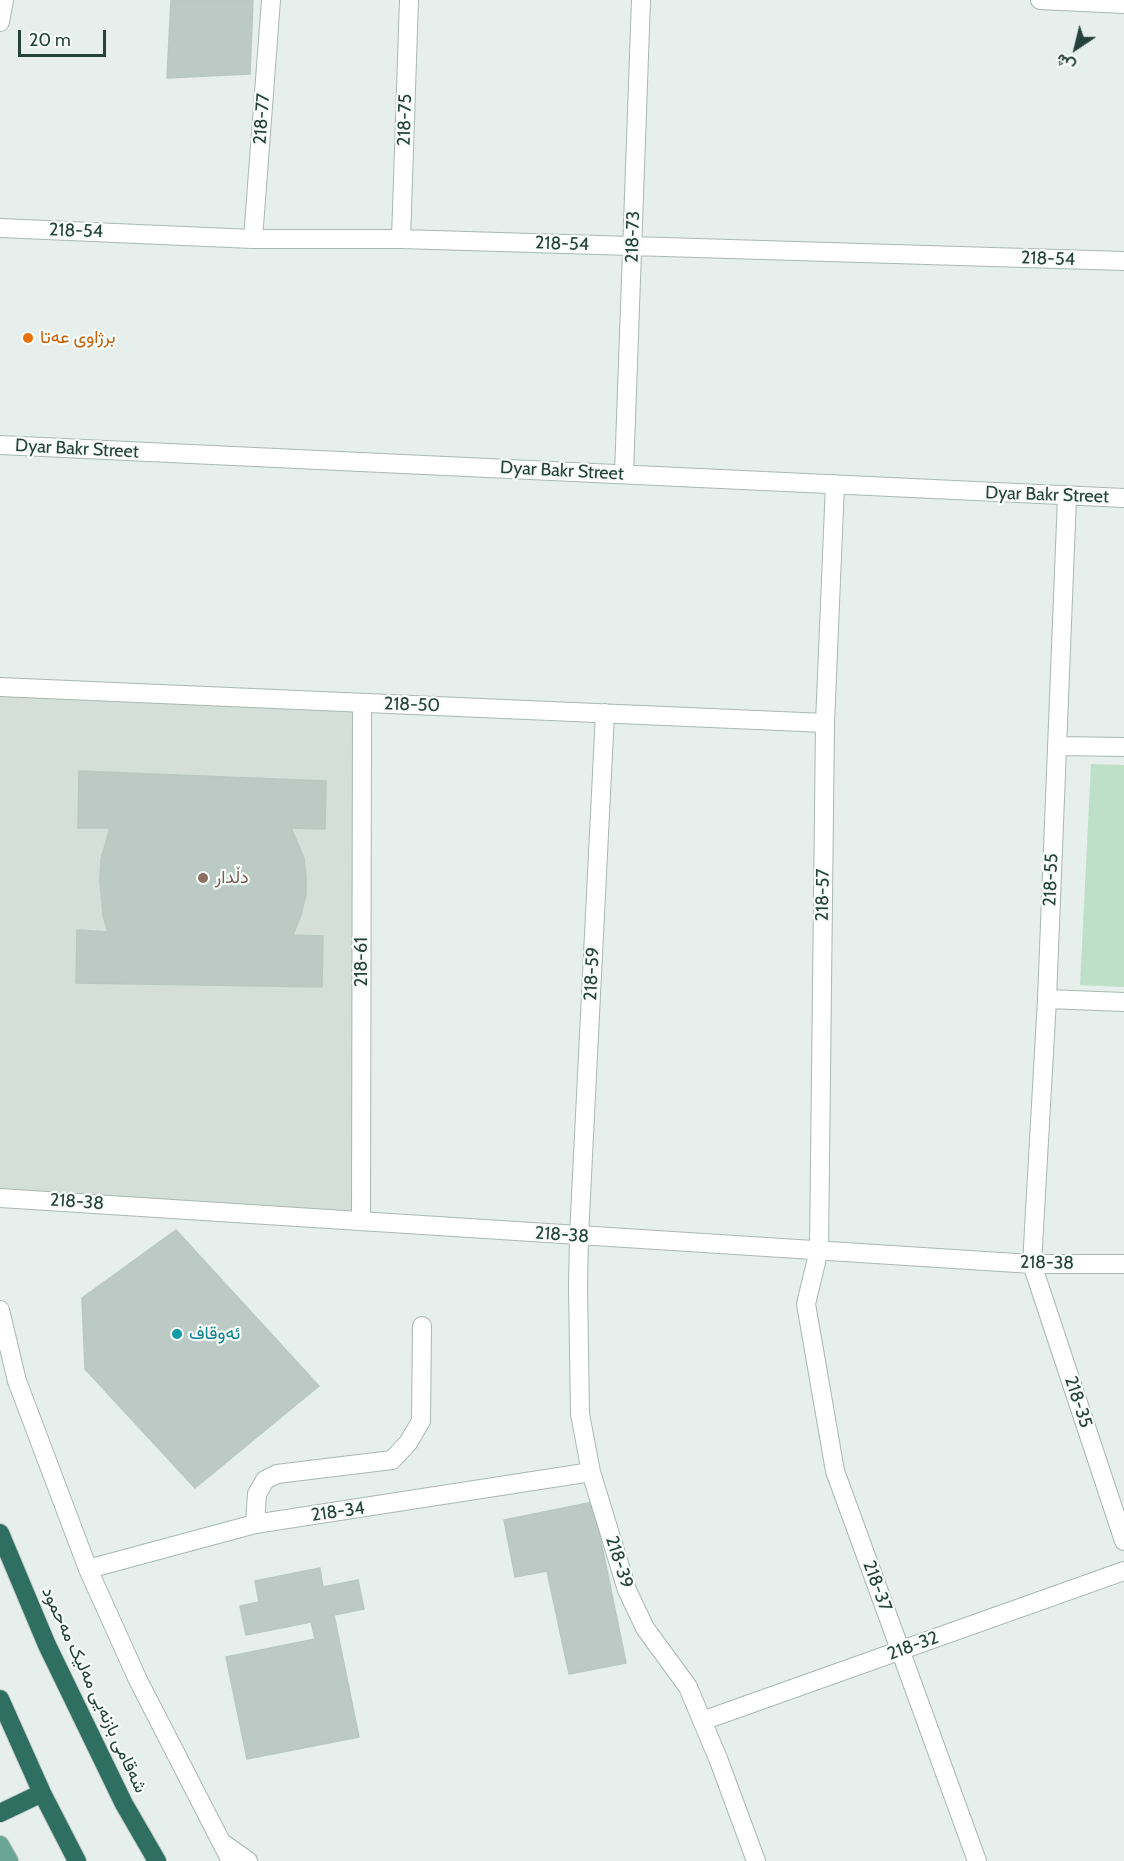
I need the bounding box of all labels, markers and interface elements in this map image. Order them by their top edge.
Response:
scale bar [21,18,110,56]
north arrow [1046,18,1106,78]
text: 20 m [29,29,71,51]
text: ش [1052,50,1079,76]
street label: 218-77 [249,93,275,145]
street label: 218-75 [393,94,417,146]
street label: 218-73 [621,211,645,263]
street label: 218-54 [49,219,103,243]
street label: 218-54 [535,232,589,256]
street label: 218-54 [1021,247,1075,271]
place label: برژاوی عەتا [40,327,116,349]
marker: برژاوی عەتا [21,331,35,345]
street label: Dyar Bakr Street [15,435,139,463]
street label: Dyar Bakr Street [500,457,624,485]
street label: Dyar Bakr Street [985,482,1109,508]
street label: 218-50 [384,693,440,717]
street label: 218-55 [1039,853,1063,907]
place label: دڵدار [215,867,249,889]
street label: 218-57 [812,868,834,922]
marker: دڵدار [196,871,210,885]
street label: 218-61 [351,937,373,987]
street label: 218-59 [580,947,604,1001]
street label: 218-38 [49,1189,105,1215]
street label: 218-38 [534,1222,590,1248]
street label: 218-38 [1020,1252,1074,1274]
place label: ئەوقاف [189,1323,240,1345]
marker: ئەوقاف [170,1327,184,1341]
street label: 218-35 [1060,1373,1096,1431]
street label: 218-34 [310,1498,366,1526]
street label: 218-39 [600,1533,638,1591]
street label: 218-37 [858,1558,896,1614]
street label: شەقامی بازنەیی مەلیک مەحمود [37,1584,151,1796]
street label: 218-32 [885,1627,941,1665]

